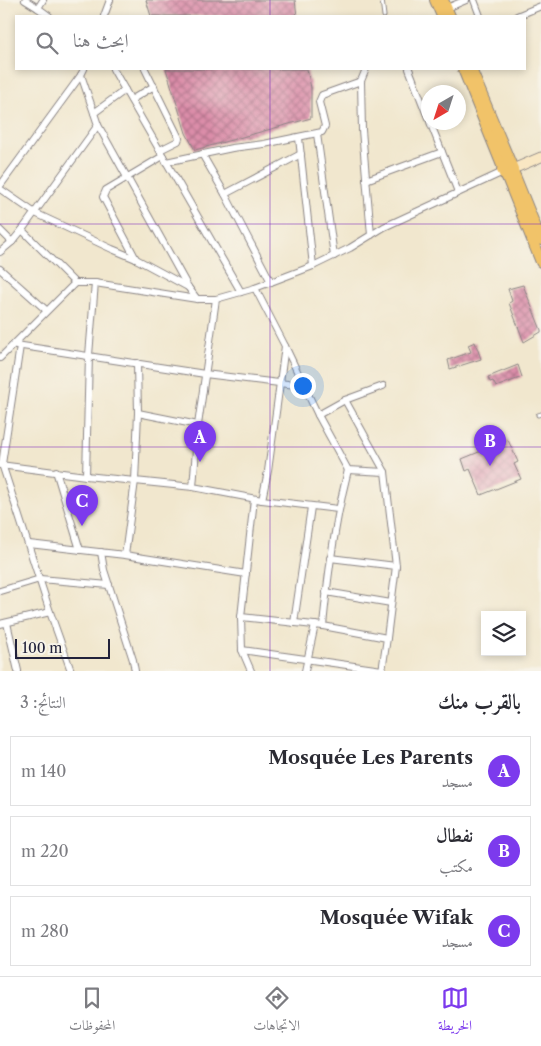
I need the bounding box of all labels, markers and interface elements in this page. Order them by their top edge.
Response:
search box [15,15,526,70]
icon: search [33,29,61,57]
text: ابحث هنا [73,29,129,52]
north arrow [421,85,466,130]
your location [290,373,316,399]
pin: A [184,421,216,462]
pin: B [474,425,506,466]
pin: C [66,485,98,526]
map controls [481,611,526,656]
button: layers [481,611,526,656]
scale bar [15,636,110,659]
text: 100 m [22,639,62,657]
text: بالقرب منك [438,689,521,714]
text: النتائج: 3 [20,692,66,712]
text: Mosquée Les Parents [268,746,473,769]
text: 140 m [21,761,66,781]
text: A [498,761,510,781]
text: مسجد [442,771,473,791]
text: نفطال [436,824,473,847]
text: 220 m [21,841,69,861]
text: B [498,841,510,861]
text: مكتب [439,856,473,876]
text: Mosquée Wifak [320,906,473,929]
text: 280 m [21,921,69,941]
text: C [498,921,510,941]
text: مسجد [442,931,473,951]
tab: المحفوظات [69,984,115,1039]
tab: الاتجاهات [253,984,300,1039]
tab: الخريطة [438,984,472,1039]

